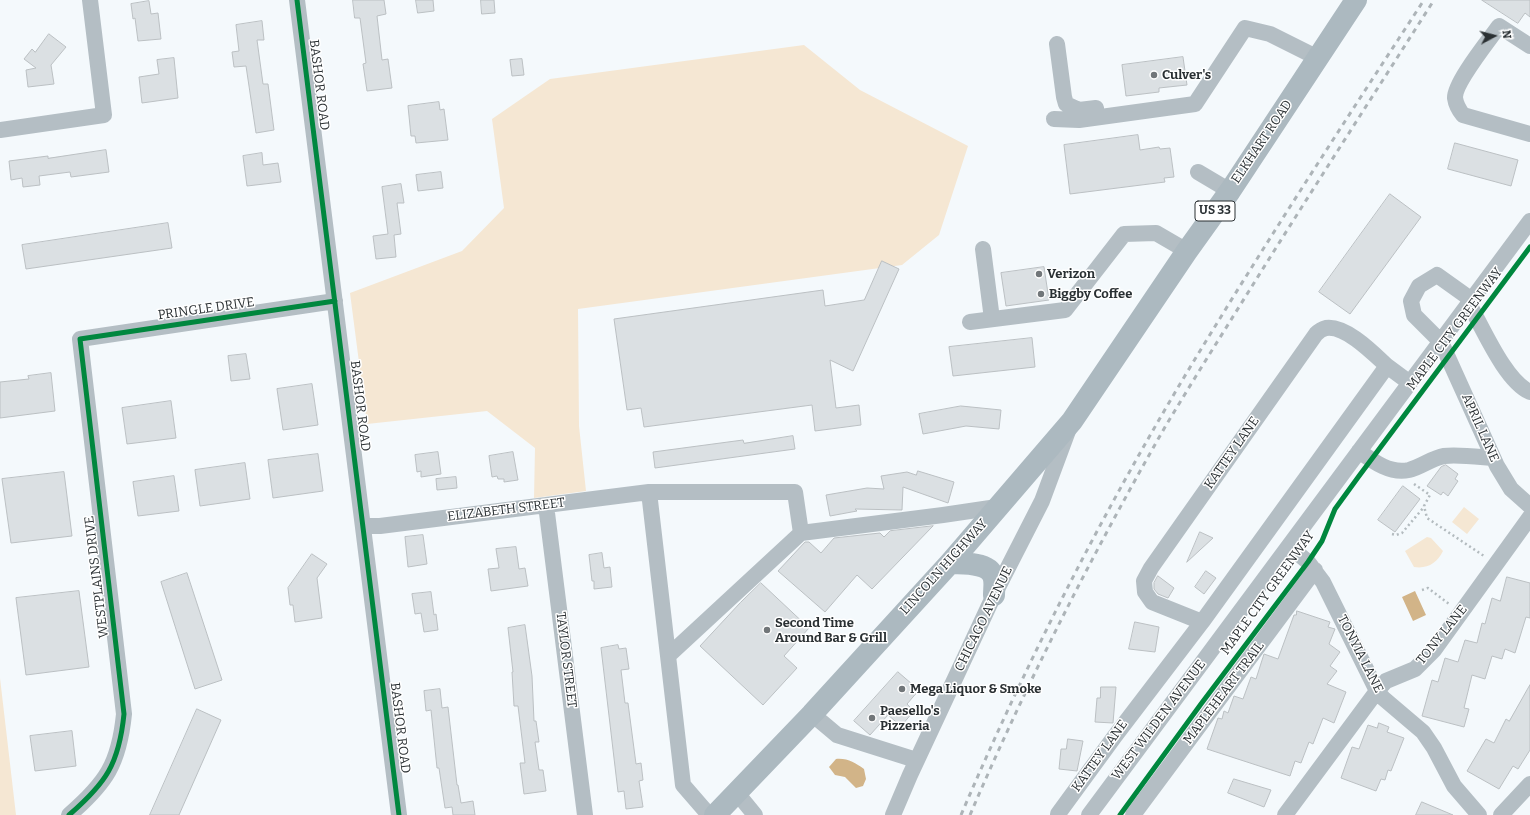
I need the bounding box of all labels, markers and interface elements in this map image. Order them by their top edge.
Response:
north arrow [1474,16,1514,56]
text: N [1499,29,1513,39]
street label: BASHOR ROAD [306,39,332,131]
place label: Culver's [1162,67,1211,83]
marker: Culver's [1149,70,1159,80]
street label: ELKHART ROAD [1228,97,1296,187]
road number: US 33 [1195,201,1235,221]
street label: MAPLE CITY GREENWAY [1404,265,1506,393]
place label: Verizon [1047,266,1095,282]
marker: Verizon [1034,269,1044,279]
place label: Biggby Coffee [1049,286,1132,302]
marker: Biggby Coffee [1036,289,1046,299]
street label: PRINGLE DRIVE [157,295,255,323]
street label: BASHOR ROAD [347,360,373,452]
street label: APRIL LANE [1458,391,1502,465]
street label: KATTEY LANE [1201,414,1263,492]
street label: ELIZABETH STREET [446,495,566,525]
street label: WESTPLAINS DRIVE [82,515,112,639]
street label: LINCOLN HIGHWAY [897,516,991,618]
street label: MAPLE CITY GREENWAY [1218,528,1318,658]
street label: CHICAGO AVENUE [952,564,1016,674]
street label: TONY LANE [1413,602,1471,668]
street label: TAYLOR STREET [552,611,580,709]
street label: TONYIA LANE [1334,613,1386,695]
place label: Second Time Around Bar & Grill [775,615,887,646]
marker: Second Time Around Bar & Grill [762,625,772,635]
street label: MAPLEHEART TRAIL [1180,639,1268,747]
street label: WEST WILDEN AVENUE [1109,657,1209,783]
place label: Mega Liquor & Smoke [910,681,1041,697]
street label: BASHOR ROAD [387,682,413,774]
marker: Mega Liquor & Smoke [897,684,907,694]
place label: Paesello's Pizzeria [880,703,940,734]
marker: Paesello's Pizzeria [867,713,877,723]
street label: KATTEY LANE [1069,717,1131,795]

